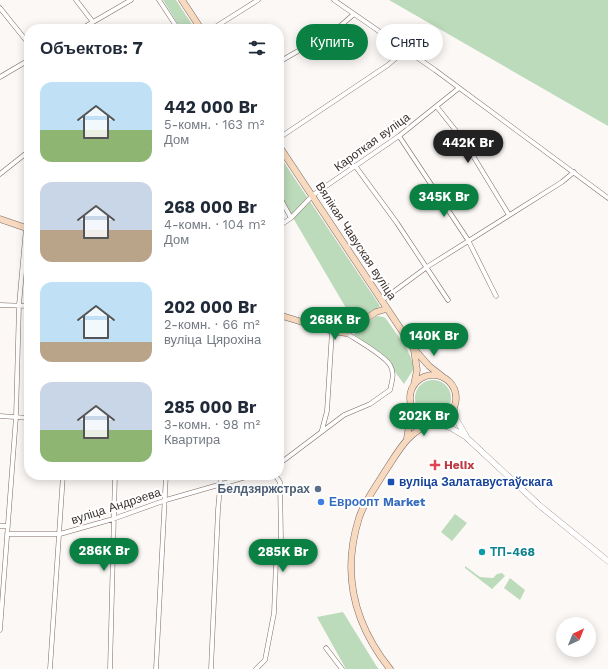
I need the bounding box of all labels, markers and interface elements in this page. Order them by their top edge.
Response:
chip: Купить [296,24,368,60]
chip: Снять [376,24,443,60]
icon: filters [246,37,268,59]
text: Объектов: 7 [40,38,143,58]
text: 442 000 Br [164,97,257,117]
icon: home [72,98,120,146]
street label: Кароткая вуліца [331,110,413,174]
text: 5-комн. · 163 m² [164,117,265,132]
pin: 442K Br [431,130,505,164]
text: Дом [164,132,189,147]
text: 442K Br [442,135,494,150]
street label: Вялікая Чавуская вуліца [313,180,399,303]
pin: 345K Br [407,184,481,218]
text: 345K Br [419,189,469,204]
text: 268 000 Br [164,197,257,217]
icon: home [72,198,120,246]
text: 4-комн. · 104 m² [164,217,265,232]
text: Дом [164,232,189,247]
text: 202 000 Br [164,297,257,317]
icon: home [72,298,120,346]
pin: 268K Br [298,307,372,341]
text: 268K Br [309,312,361,327]
text: 2-комн. · 66 m² [164,317,260,332]
pin: 140K Br [397,323,471,357]
text: 140K Br [409,328,459,343]
text: вуліца Цярохіна [164,332,261,347]
text: 285 000 Br [164,397,256,417]
icon: home [72,398,120,446]
pin: 202K Br [387,403,461,437]
text: 202K Br [398,408,450,423]
text: 3-комн. · 98 m² [164,417,260,432]
text: Квартира [164,432,220,447]
place label: Helix [444,458,474,472]
marker: Helix [429,459,441,471]
place label: вуліца Залатавустаўскага [399,475,553,489]
marker: вуліца Залатавустаўскага [386,477,396,487]
place label: Белдзяржстрах [218,482,310,496]
marker: Белдзяржстрах [313,484,323,494]
street label: вуліца Андрэева [69,485,163,527]
place label: Евроопт Market [329,495,426,509]
marker: Евроопт Market [316,497,326,507]
pin: 286K Br [67,538,141,572]
pin: 285K Br [246,539,320,573]
text: 286K Br [78,543,130,558]
text: 285K Br [258,544,308,559]
place label: ТП-468 [490,545,535,559]
marker: ТП-468 [477,547,487,557]
north arrow [556,617,596,657]
map controls [556,617,596,657]

